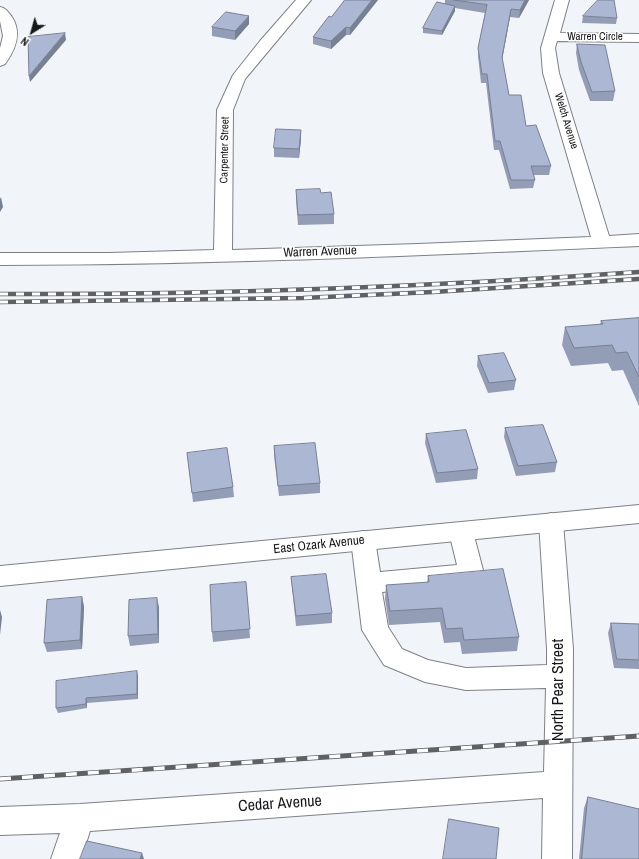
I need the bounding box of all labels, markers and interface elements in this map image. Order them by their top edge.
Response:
north arrow [12,12,52,52]
street label: Warren Circle [567,30,623,44]
text: N [18,34,32,49]
street label: Welch Avenue [551,91,581,151]
street label: Carpenter Street [218,117,232,183]
street label: Warren Avenue [283,243,357,261]
street label: East Ozark Avenue [273,532,365,558]
street label: North Pear Street [549,639,569,741]
street label: Cedar Avenue [238,792,322,816]

